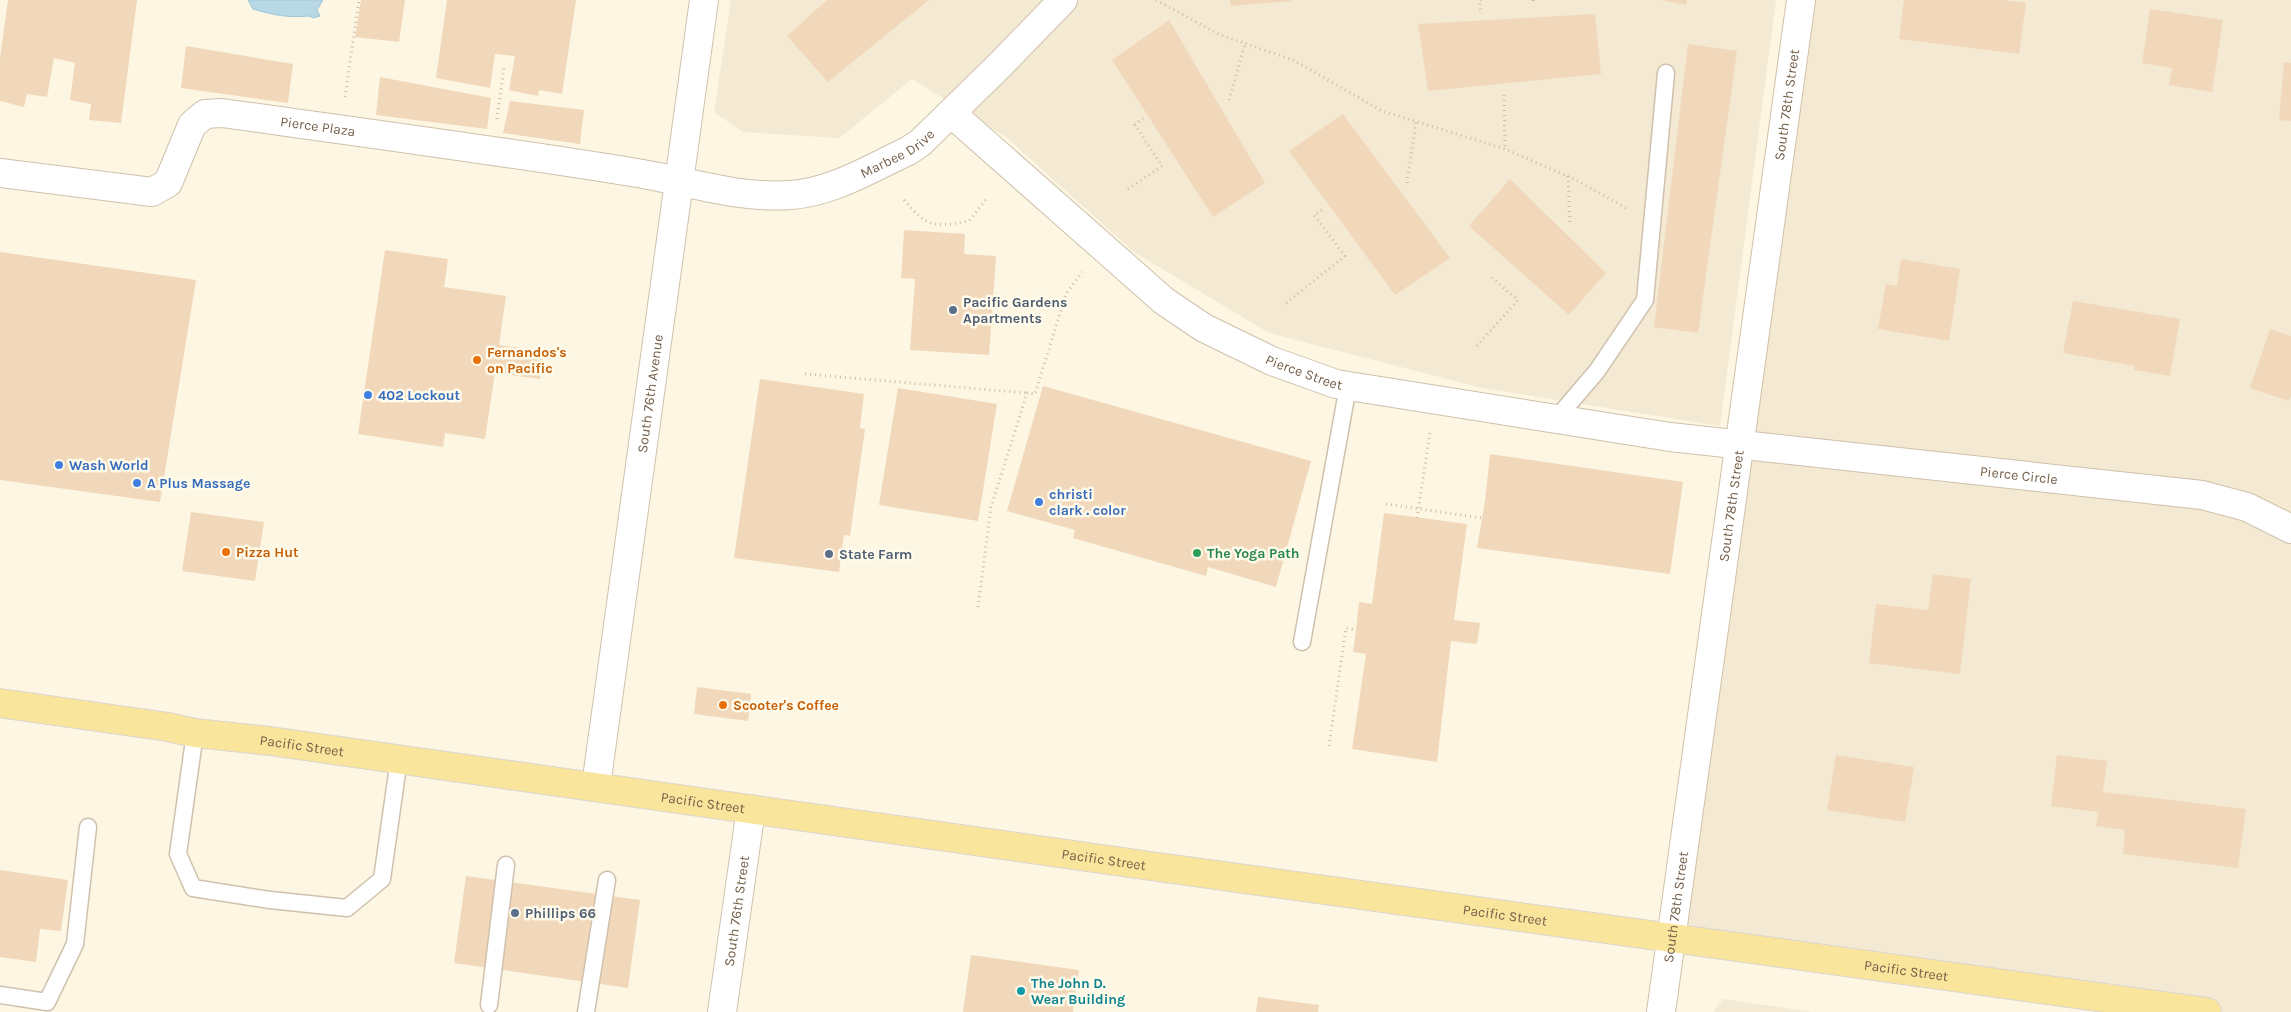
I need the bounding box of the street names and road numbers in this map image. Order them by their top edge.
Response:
street label: South 78th Street [1770,48,1803,161]
street label: Pierce Plaza [279,113,357,140]
street label: Marbee Drive [857,125,938,182]
street label: South 76th Avenue [633,333,666,454]
street label: Pierce Street [1263,351,1344,393]
street label: South 78th Street [1715,449,1747,563]
street label: Pierce Circle [1979,462,2059,488]
street label: Pacific Street [259,731,345,760]
street label: Pacific Street [660,788,746,817]
street label: Pacific Street [1061,845,1147,874]
street label: South 78th Street [1659,850,1692,964]
street label: South 76th Street [720,855,753,968]
street label: Pacific Street [1462,901,1548,929]
street label: Pacific Street [1863,956,1949,985]

